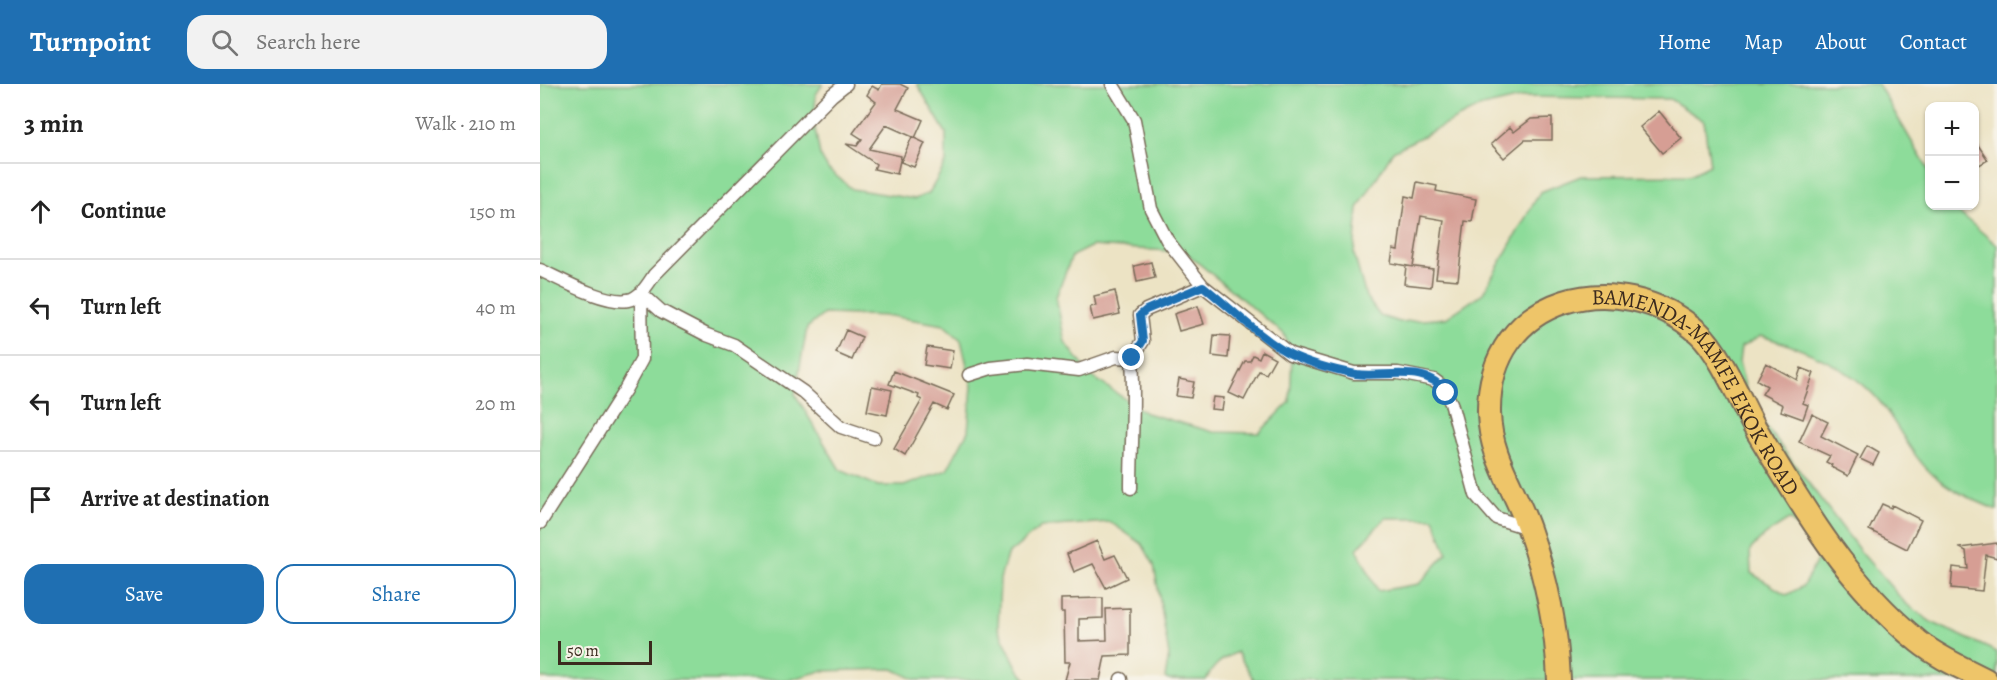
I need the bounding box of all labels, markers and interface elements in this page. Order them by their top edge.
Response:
search box [187,15,607,69]
text: Turnpoint [30,23,151,61]
icon: search [208,26,241,59]
text: Search here [256,27,361,57]
text: Home [1658,28,1711,56]
text: Map [1744,28,1782,56]
text: About [1815,28,1867,56]
text: Contact [1900,28,1967,56]
map controls [1925,102,1979,210]
button: + [1925,102,1979,156]
text: 3 min [24,106,84,141]
text: Walk · 210 m [415,110,516,137]
button: − [1925,156,1979,210]
icon: ahead [24,195,57,228]
text: Continue [81,196,166,226]
text: 150 m [469,198,516,225]
street label: BAMENDA-MAMFE EKOK ROAD [1591,282,1806,501]
icon: left [24,291,57,324]
text: Turn left [81,292,161,322]
text: 40 m [476,294,516,321]
route end [1118,344,1144,370]
route start [1432,379,1458,405]
icon: left [24,387,57,420]
text: Turn left [81,388,161,418]
text: 20 m [475,390,516,417]
icon: arrive [24,483,57,516]
text: Arrive at destination [81,484,270,514]
button: Save [24,564,264,624]
button: Share [276,564,516,624]
scale bar [558,638,652,666]
text: 50 m [567,640,599,662]

